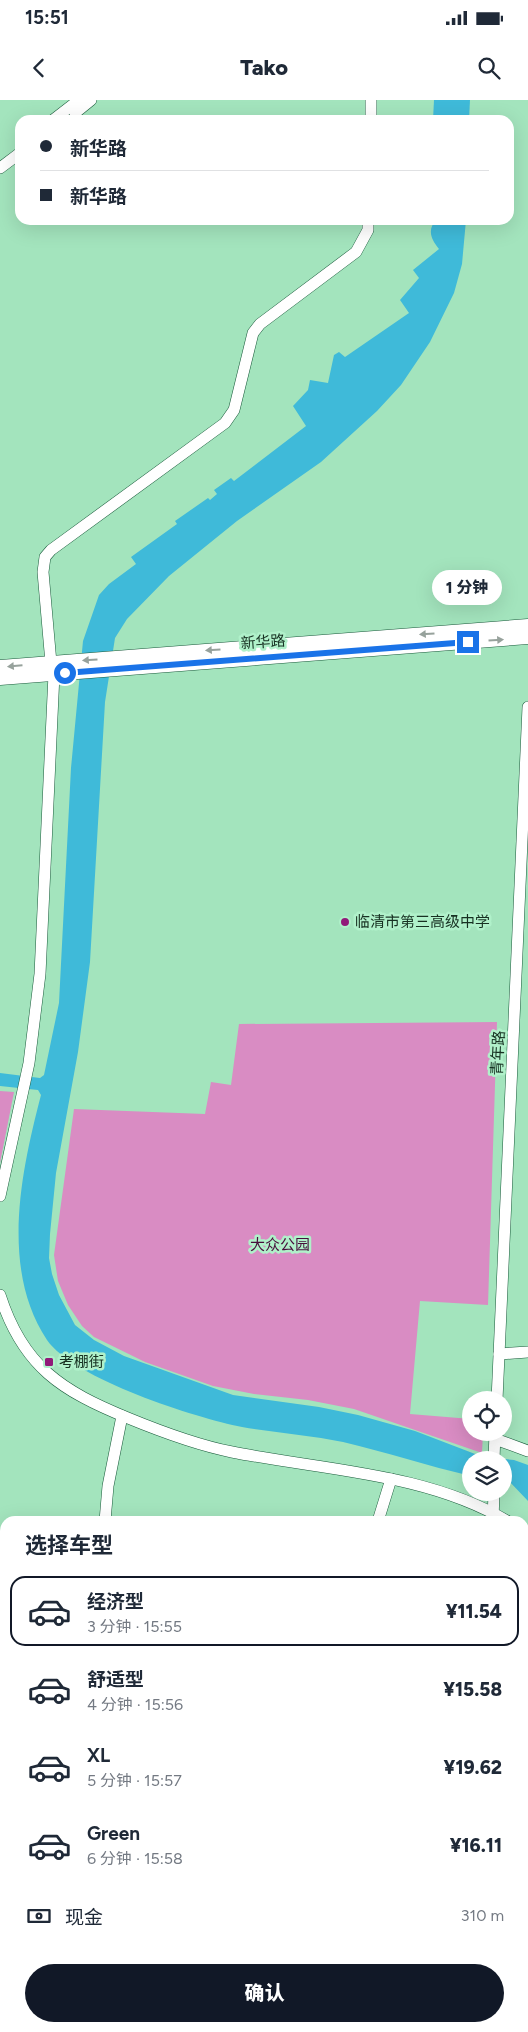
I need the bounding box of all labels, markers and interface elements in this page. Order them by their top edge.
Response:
text: 15:51 [25,6,69,29]
icon: back [25,54,53,82]
text: Tako [240,54,288,81]
icon: search [475,54,503,82]
text: 新华路 [70,137,127,160]
text: 新华路 [70,185,127,208]
callout: 1 分钟 [433,570,503,604]
text: 1 分钟 [446,578,488,597]
one-way arrow [419,630,435,638]
street label: 新华路 [240,631,286,653]
route end [457,631,479,653]
one-way arrow [489,636,505,644]
one-way arrow [204,646,220,654]
one-way arrow [82,656,98,664]
one-way arrow [7,662,23,670]
route start [54,662,76,684]
place label: 临清市第三高级中学 [355,913,490,931]
marker: 临清市第三高级中学 [339,916,351,928]
street label: 青年路 [488,1030,508,1076]
park label: 大众公园 [250,1236,310,1254]
place label: 考棚街 [59,1353,104,1371]
marker: 考棚街 [43,1356,55,1368]
map controls [462,1391,512,1501]
button: locate [462,1391,512,1441]
button: layers [462,1451,512,1501]
text: 选择车型 [25,1532,113,1559]
icon: car [27,1589,72,1634]
text: 经济型 [87,1590,144,1613]
text: ¥11.54 [446,1600,502,1623]
text: 3 分钟 · 15:55 [87,1617,182,1636]
icon: car [27,1667,72,1712]
text: 舒适型 [87,1668,144,1691]
text: ¥15.58 [443,1678,502,1701]
text: 4 分钟 · 15:56 [87,1695,183,1714]
text: XL [87,1744,110,1767]
icon: car [27,1745,72,1790]
text: ¥19.62 [444,1756,502,1779]
text: 5 分钟 · 15:57 [87,1771,182,1790]
text: Green [87,1822,140,1845]
icon: car [27,1823,72,1868]
text: ¥16.11 [450,1834,502,1857]
text: 6 分钟 · 15:58 [87,1849,183,1868]
icon: cash [25,1902,53,1930]
text: 现金 [65,1906,103,1929]
text: 310 m [461,1906,504,1925]
button: 确认 [25,1964,504,2022]

